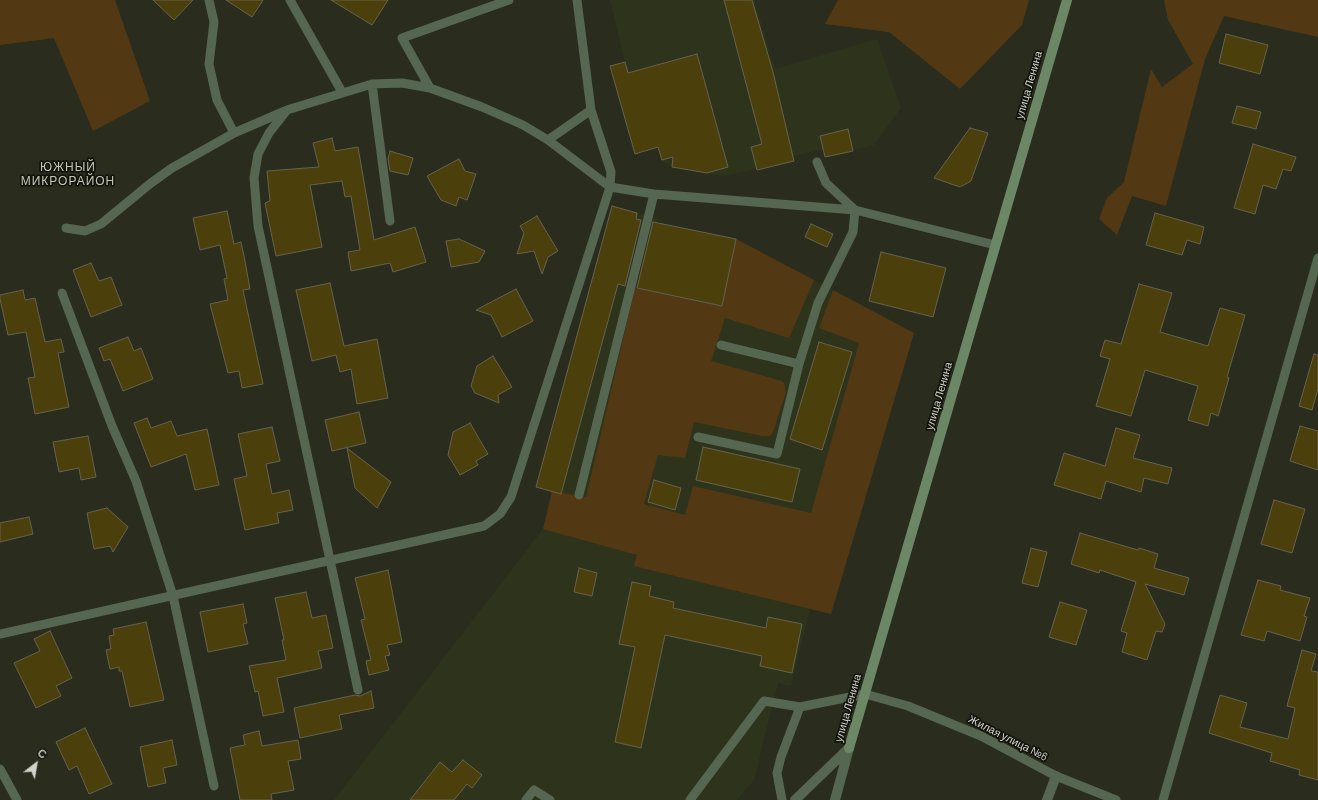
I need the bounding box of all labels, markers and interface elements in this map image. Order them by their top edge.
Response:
street label: улица Ленина [1013,49,1045,121]
district label: ЮЖНЫЙ МИКРОРАЙОН [21,160,115,188]
street label: улица Ленина [923,360,955,432]
street label: улица Ленина [832,672,864,744]
street label: Жилая улица №6 [966,712,1050,764]
north arrow [16,744,56,784]
text: С [36,746,49,761]

